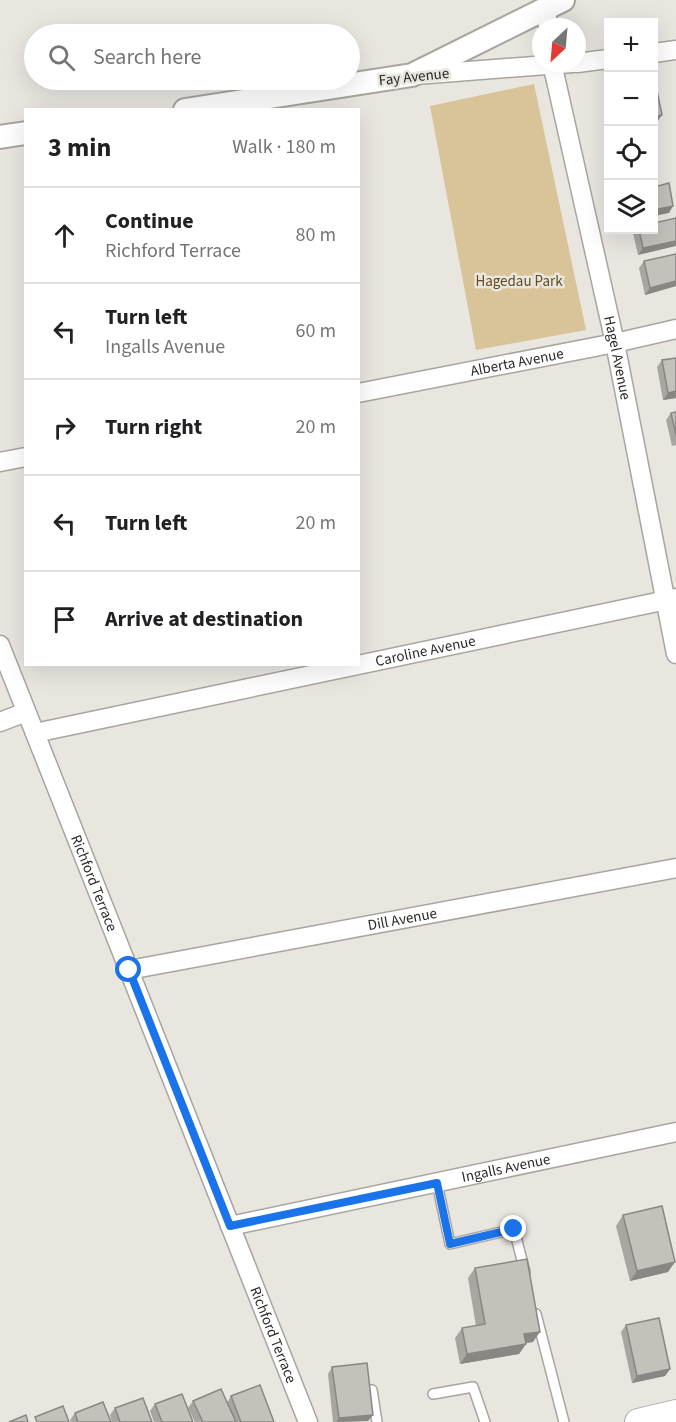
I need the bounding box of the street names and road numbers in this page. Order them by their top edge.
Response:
street label: Fay Avenue [378,63,450,91]
street label: Hagel Avenue [599,314,636,402]
street label: Alberta Avenue [469,343,565,381]
street label: Caroline Avenue [373,630,477,672]
street label: Richford Terrace [66,832,123,934]
street label: Dill Avenue [366,902,439,936]
street label: Ingalls Avenue [460,1148,552,1187]
street label: Richford Terrace [245,1283,302,1386]

